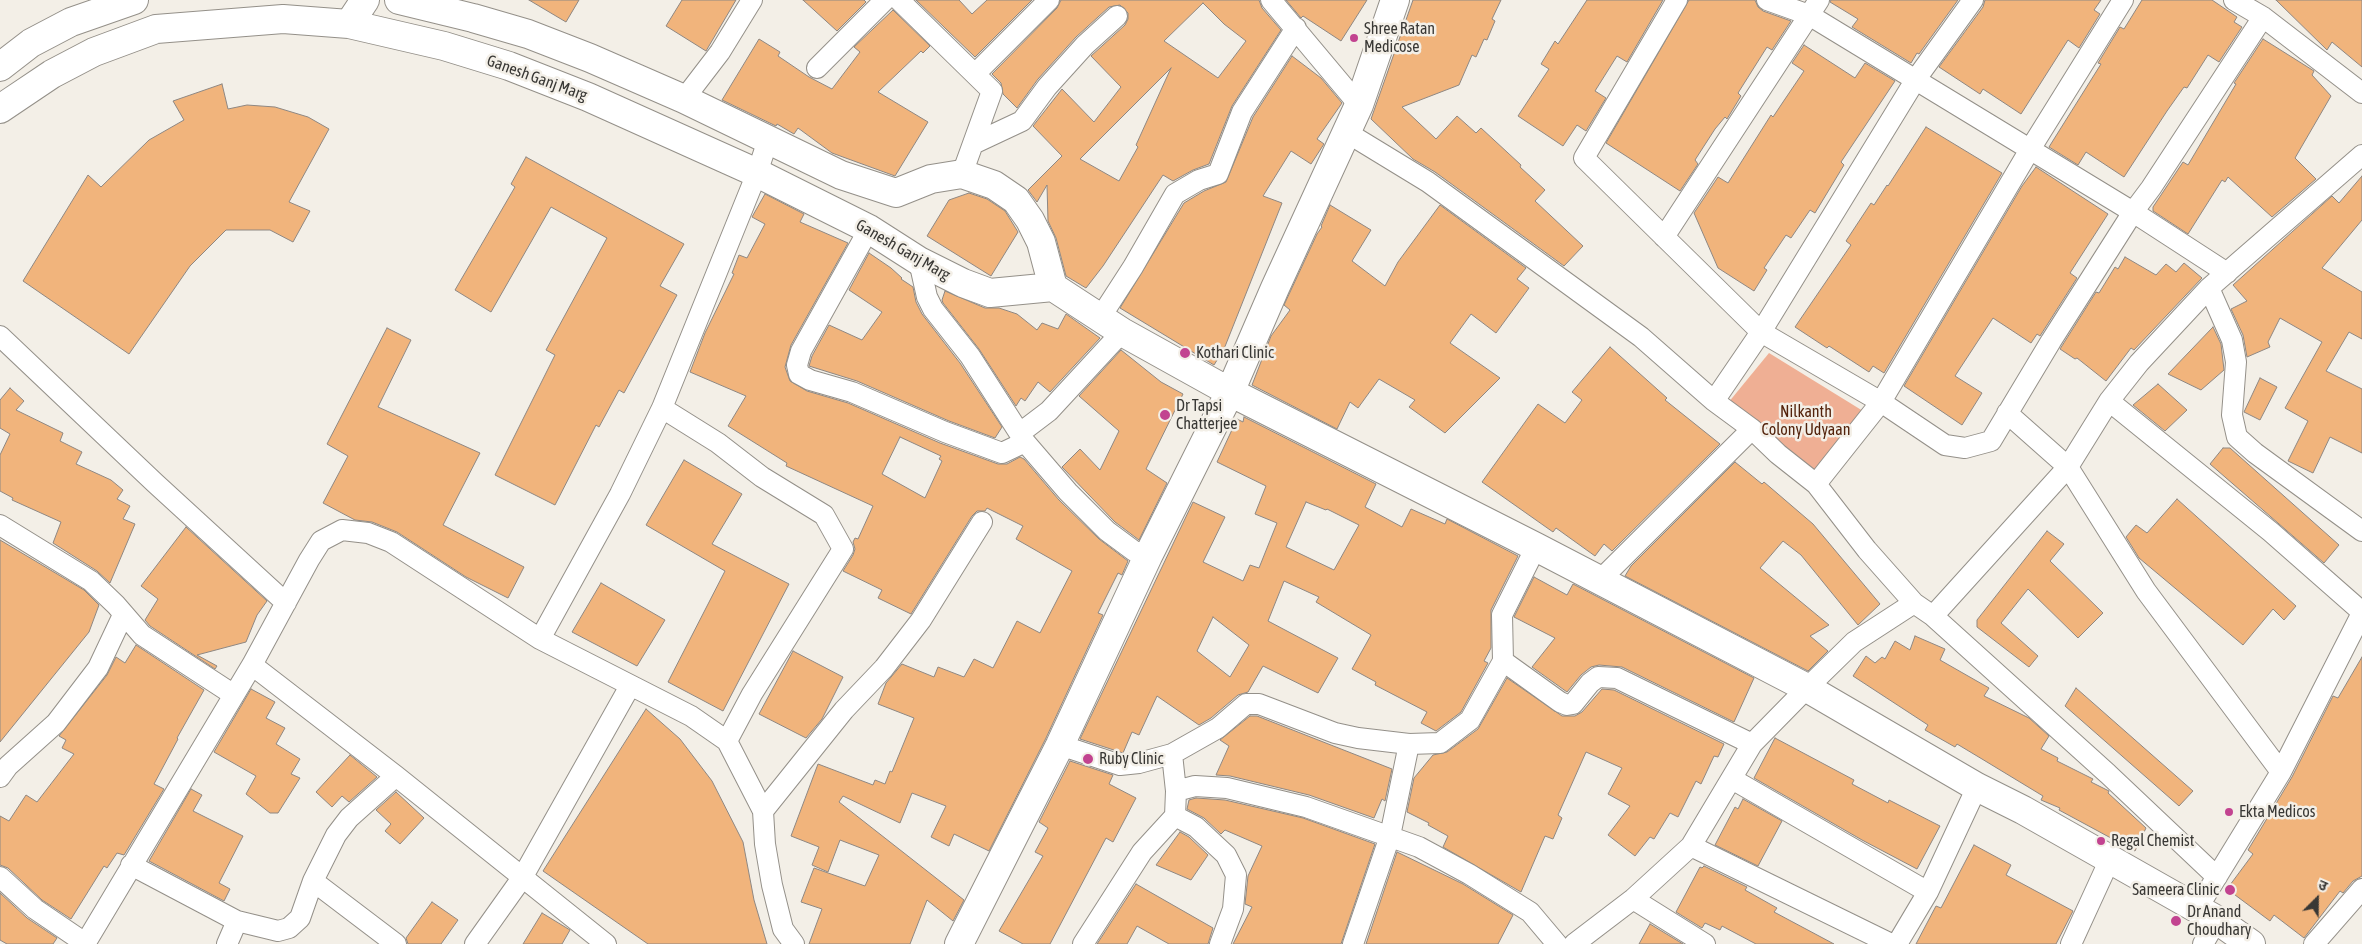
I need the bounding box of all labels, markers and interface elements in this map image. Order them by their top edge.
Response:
place label: Shree Ratan Medicose [1364,19,1435,57]
marker: Shree Ratan Medicose [1348,32,1360,44]
street label: Ganesh Ganj Marg [484,51,590,105]
street label: Ganesh Ganj Marg [853,215,953,285]
place label: Kothari Clinic [1196,343,1274,363]
marker: Kothari Clinic [1178,346,1192,360]
place label: Dr Tapsi Chatterjee [1176,396,1238,434]
park label: Nilkanth Colony Udyaan [1762,402,1850,440]
marker: Dr Tapsi Chatterjee [1158,408,1172,422]
place label: Ruby Clinic [1099,749,1163,769]
marker: Ruby Clinic [1081,752,1095,766]
place label: Ekta Medicos [2239,802,2315,822]
marker: Ekta Medicos [2223,806,2235,818]
place label: Regal Chemist [2111,831,2194,851]
marker: Regal Chemist [2095,835,2107,847]
north arrow [2292,874,2342,924]
text: उ [2316,876,2330,894]
place label: Sameera Clinic [2132,880,2219,900]
marker: Sameera Clinic [2223,883,2237,897]
place label: Dr Anand Choudhary [2187,902,2251,940]
marker: Dr Anand Choudhary [2169,914,2183,928]

